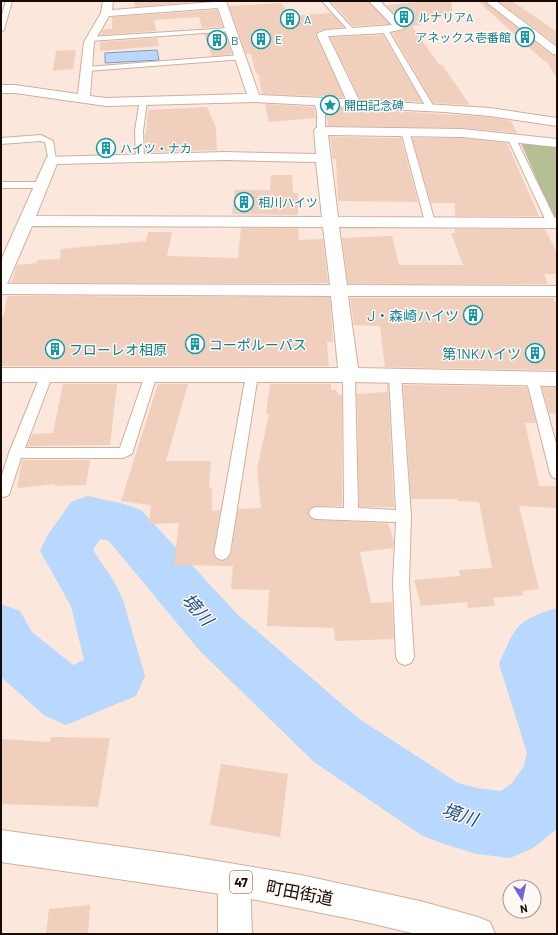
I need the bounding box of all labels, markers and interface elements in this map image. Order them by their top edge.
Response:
building icon: ルナリアA [393,6,415,28]
building icon: A [279,8,301,30]
place label: ルナリアA [418,10,473,24]
place label: A [304,12,311,26]
building icon: アネックス壱番館 [514,26,536,48]
building icon: E [250,28,272,50]
building icon: B [206,29,228,51]
place label: アネックス壱番館 [415,30,511,44]
place label: E [275,32,282,46]
place label: B [231,33,239,47]
place icon: 開田記念碑 [319,94,341,116]
place label: 開田記念碑 [344,98,404,112]
building icon: ハイツ・ナカ [95,137,117,159]
place label: ハイツ・ナカ [120,141,192,155]
building icon: 相川ハイツ [233,191,255,213]
place label: 相川ハイツ [258,195,318,209]
building icon: J・森崎ハイツ [462,304,484,326]
place label: J・森崎ハイツ [367,307,459,324]
building icon: コーポルーパス [184,333,206,355]
place label: コーポルーパス [209,336,307,353]
building icon: フローレオ相原 [44,338,66,360]
place label: フローレオ相原 [69,341,167,358]
building icon: 第1NKハイツ [524,342,546,364]
place label: 第1NKハイツ [442,345,521,362]
water label: 境川 [178,588,219,631]
water label: 境川 [439,798,482,831]
road number: 47 [230,871,252,893]
street label: 町田街道 [265,876,335,908]
north arrow [502,879,542,919]
text: N [519,902,529,916]

